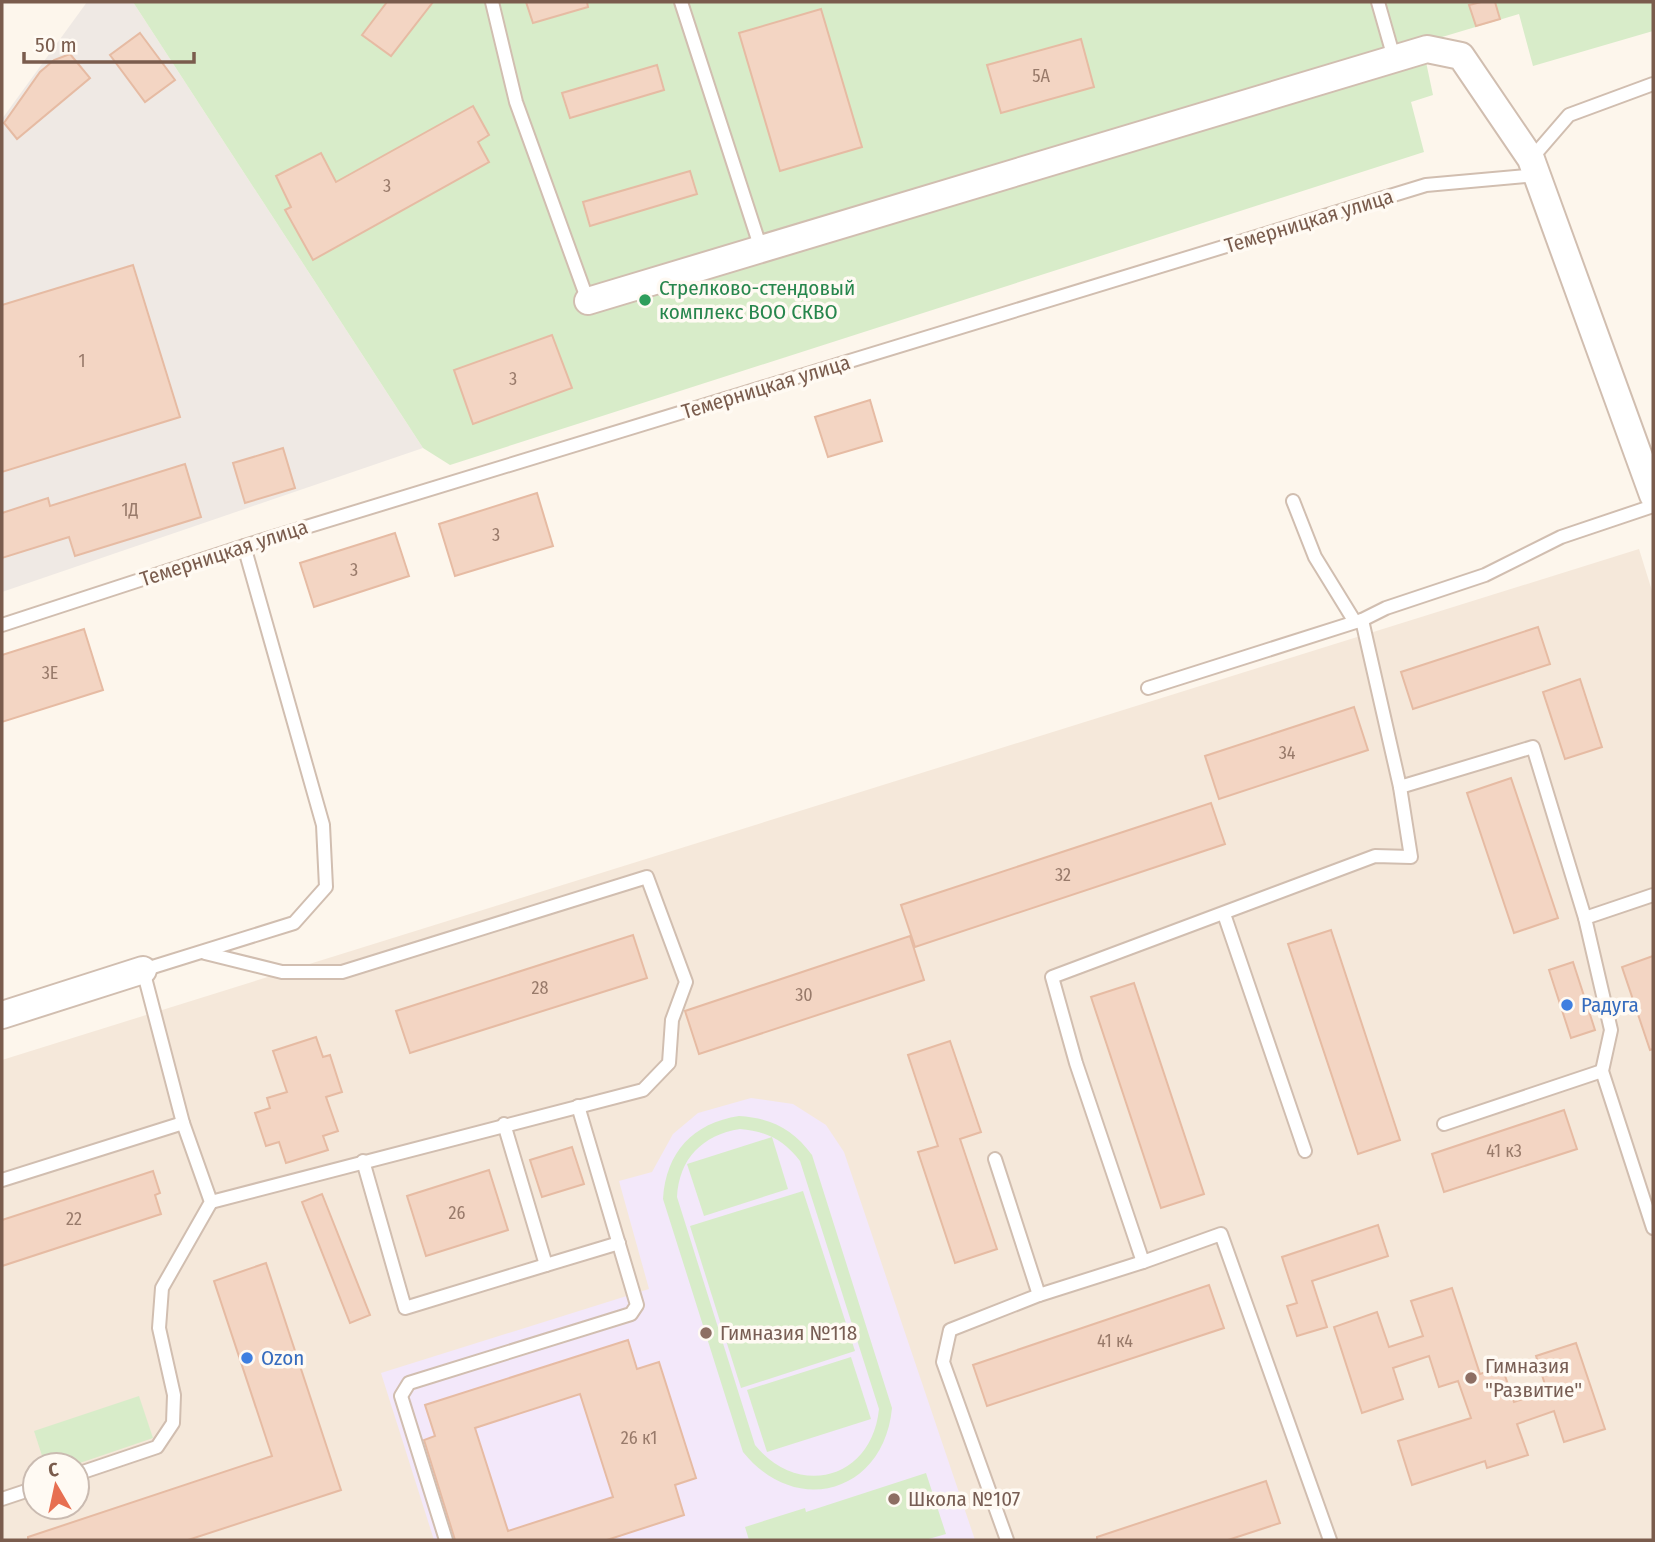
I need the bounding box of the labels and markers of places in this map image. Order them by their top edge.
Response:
place label: Стрелково-стендовый комплекс ВОО СКВО [659,275,855,325]
marker: Стрелково-стендовый комплекс ВОО СКВО [637,292,653,308]
place label: Радуга [1581,992,1639,1018]
marker: Радуга [1559,997,1575,1013]
place label: Гимназия №118 [720,1320,857,1346]
marker: Гимназия №118 [698,1325,714,1341]
place label: Ozon [261,1345,304,1371]
marker: Ozon [239,1350,255,1366]
place label: Гимназия "Развитие" [1485,1353,1582,1403]
marker: Гимназия "Развитие" [1463,1370,1479,1386]
place label: Школа №107 [908,1486,1020,1512]
marker: Школа №107 [886,1491,902,1507]

